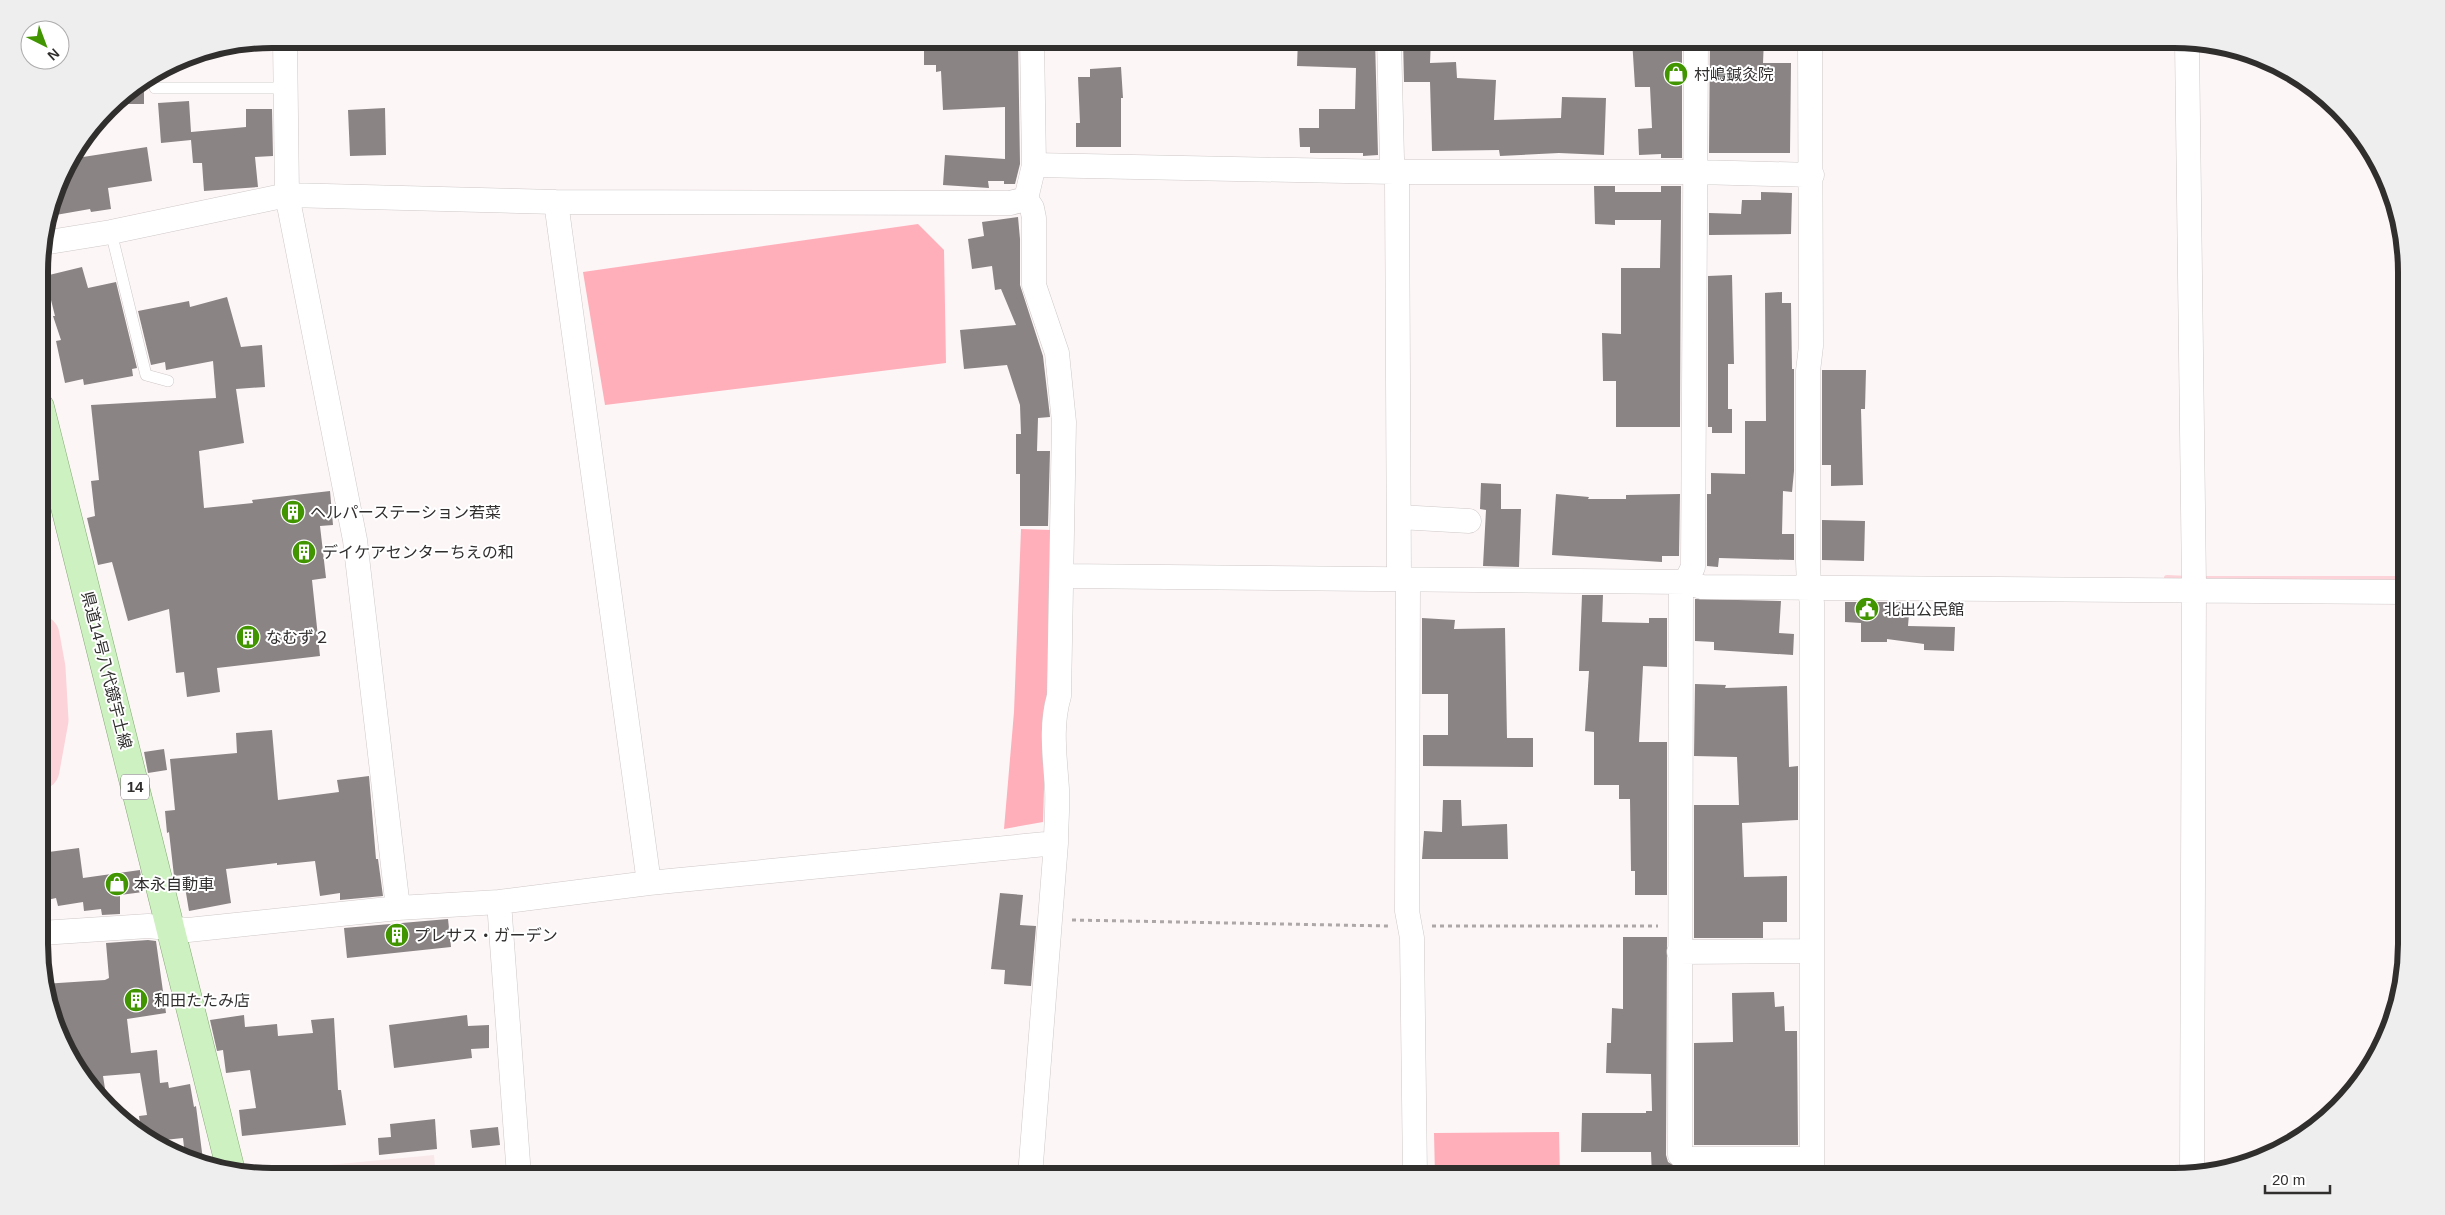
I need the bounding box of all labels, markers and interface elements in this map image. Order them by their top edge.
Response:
north arrow [20,20,70,70]
text: N [45,45,63,64]
shop icon: 村嶋鍼灸院 [1663,61,1689,87]
place label: 村嶋鍼灸院 [1694,66,1774,83]
building icon: ヘルパーステーション若菜 [280,499,306,525]
place label: ヘルパーステーション若菜 [310,504,501,521]
building icon: デイケアセンターちえの和 [291,539,317,565]
place label: デイケアセンターちえの和 [322,544,514,561]
street label: 県道14号八代鏡宇土線 [79,590,134,751]
public building icon: 北出公民館 [1854,596,1880,622]
place label: 北出公民館 [1884,601,1964,618]
building icon: なむず２ [235,624,261,650]
place label: なむず２ [266,629,330,646]
road number: 14 [121,774,149,800]
shop icon: 本永自動車 [104,871,130,897]
place label: 本永自動車 [134,876,214,893]
building icon: プレサス・ガーデン [384,922,410,948]
place label: プレサス・ガーデン [414,927,558,944]
building icon: 和田たたみ店 [123,987,149,1013]
place label: 和田たたみ店 [154,992,250,1009]
scale bar [2265,1162,2330,1194]
text: 20 m [2272,1171,2305,1188]

